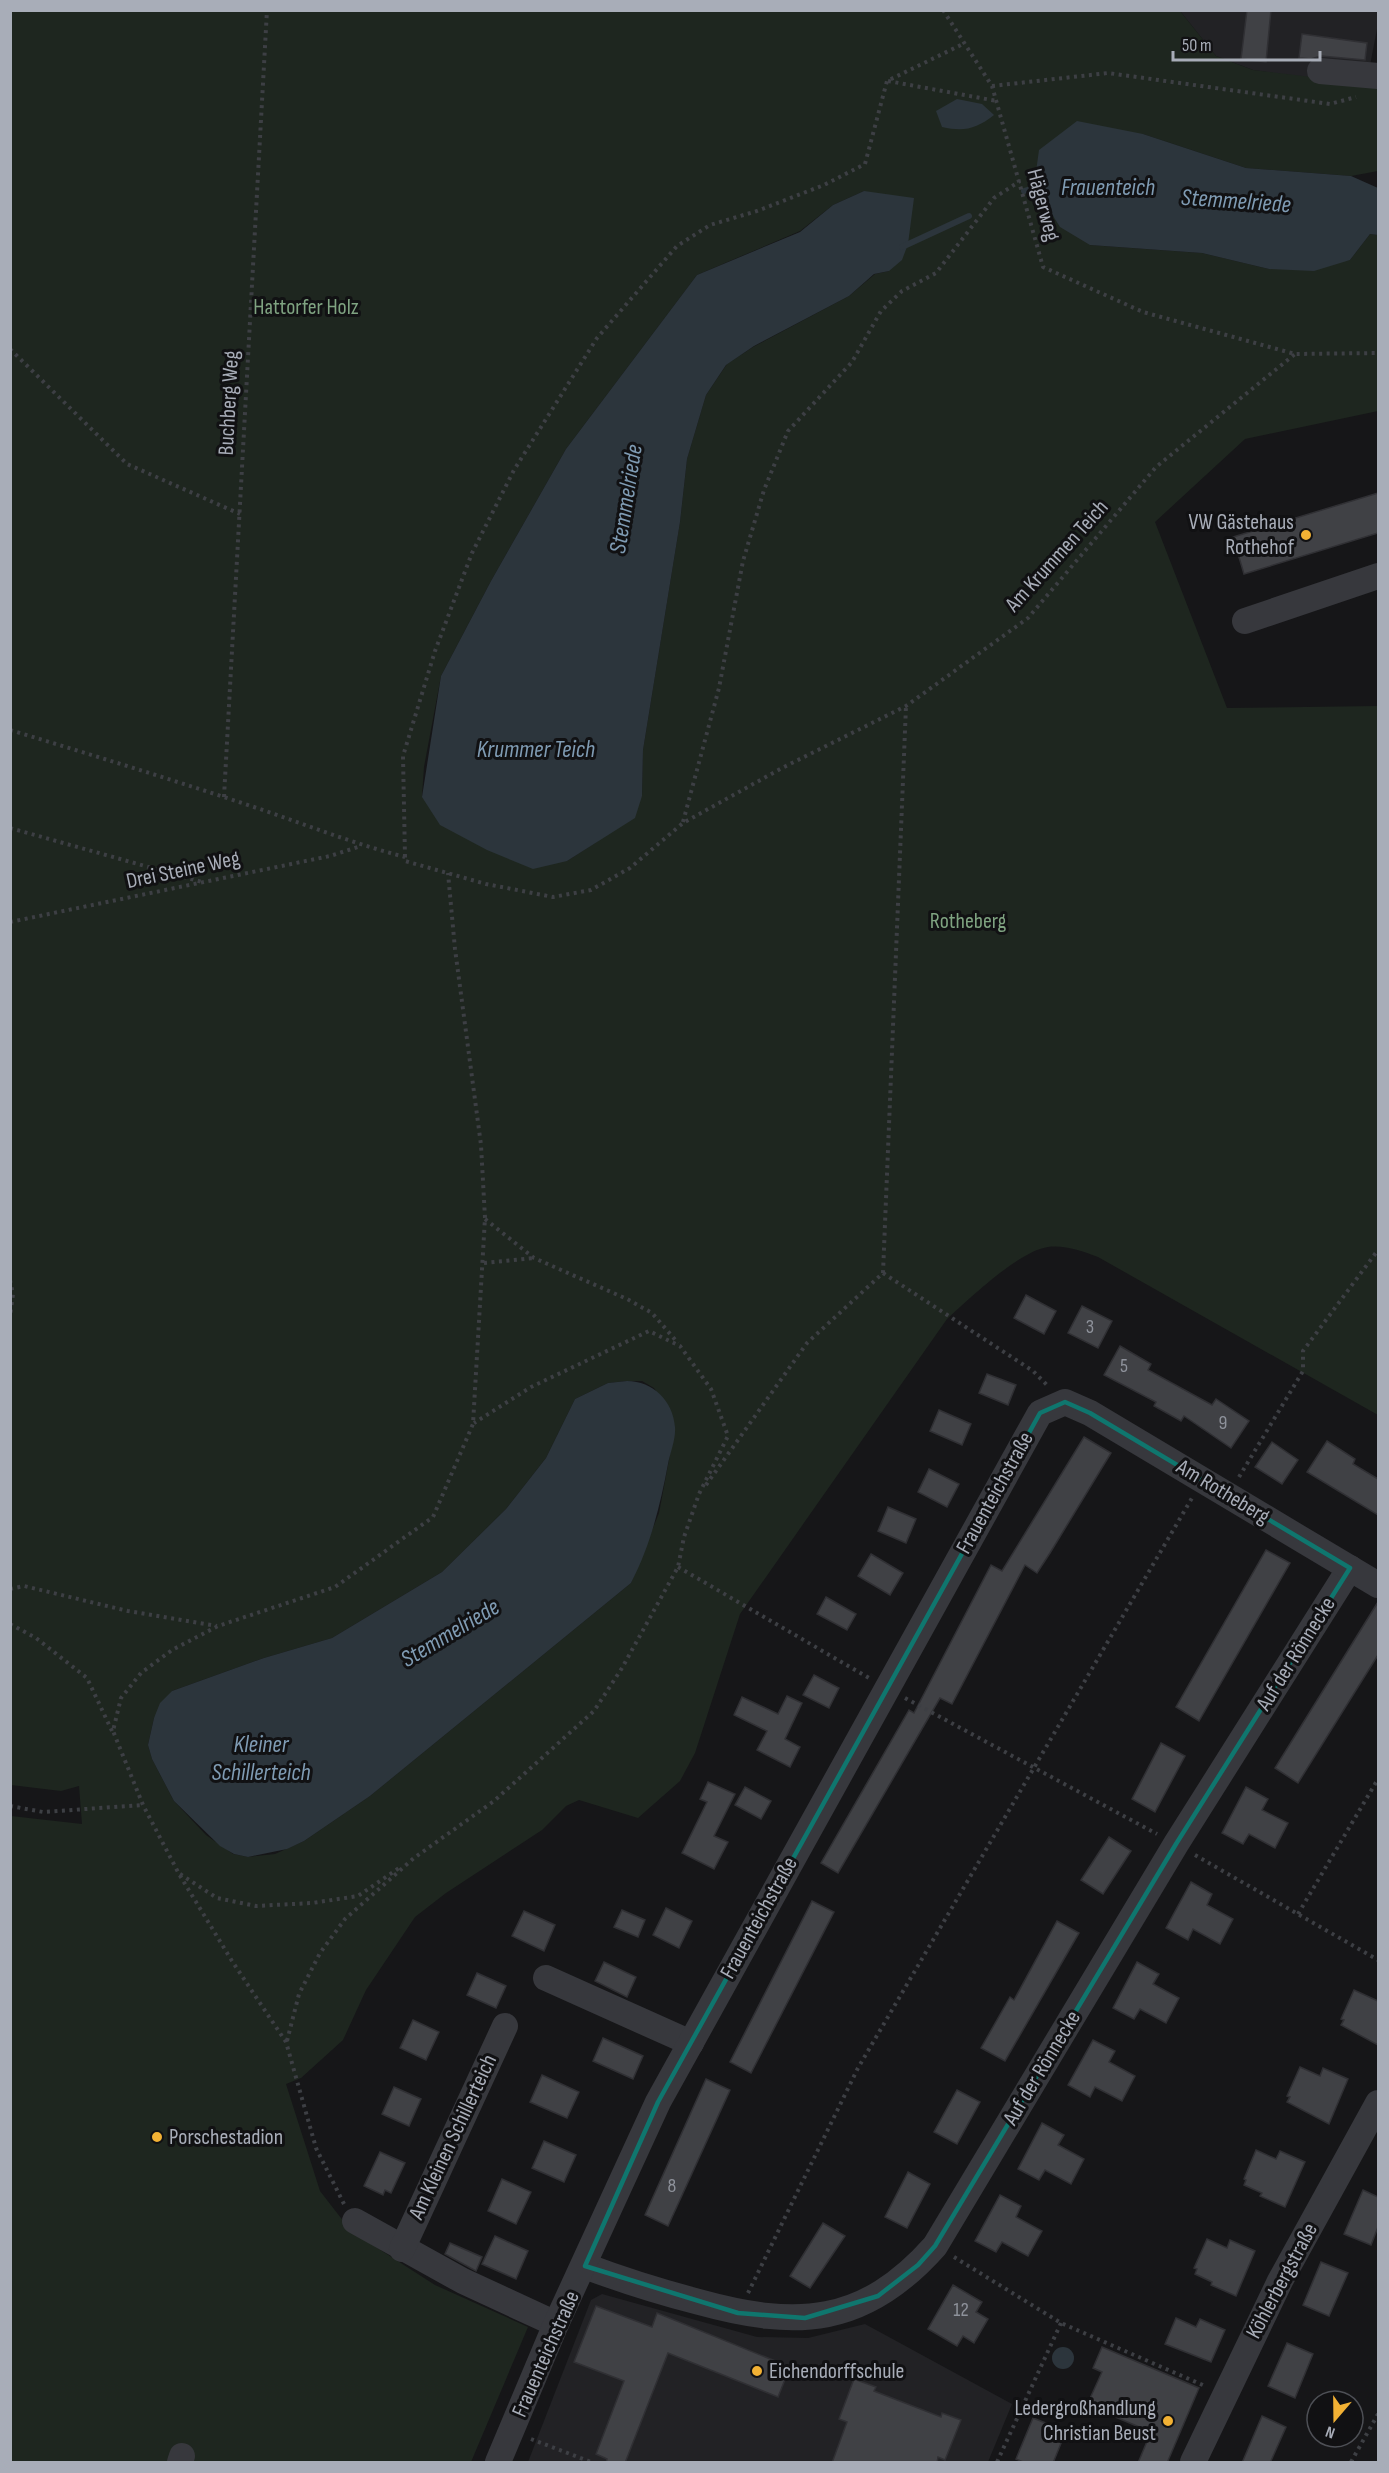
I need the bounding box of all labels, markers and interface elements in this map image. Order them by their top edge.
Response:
scale bar [1173,24,1320,62]
text: 50 m [1182,35,1212,56]
street label: Hägerweg [1020,166,1066,244]
water label: Frauenteich [1061,173,1155,202]
water label: Stemmelriede [1180,183,1292,219]
park label: Hattorfer Holz [253,294,359,321]
street label: Buchberg Weg [213,350,245,456]
water label: Stemmelriede [603,442,649,556]
street label: Am Krummen Teich [999,494,1114,618]
place label: VW Gästehaus Rothehof [1189,509,1295,561]
marker: VW Gästehaus Rothehof [1299,528,1313,542]
water label: Krummer Teich [477,735,595,764]
street label: Drei Steine Weg [124,845,242,895]
park label: Rotheberg [930,908,1006,935]
house number: 3 [1086,1315,1094,1339]
house number: 5 [1120,1354,1128,1378]
house number: 9 [1219,1411,1227,1435]
street label: Frauenteichstraße [950,1427,1040,1559]
street label: Am Rotheberg [1171,1453,1275,1530]
water label: Stemmelriede [395,1592,505,1674]
street label: Auf der Rönnecke [1250,1592,1342,1717]
water label: Kleiner Schillerteich [211,1730,311,1787]
street label: Frauenteichstraße [714,1852,804,1984]
street label: Auf der Rönnecke [997,2006,1087,2131]
street label: Am Kleinen Schillerteich [403,2050,503,2225]
place label: Porschestadion [169,2124,283,2151]
marker: Porschestadion [150,2130,164,2144]
house number: 8 [668,2174,676,2198]
street label: Köhlerbergstraße [1240,2219,1324,2343]
street label: Frauenteichstraße [506,2287,586,2421]
house number: 12 [953,2298,969,2322]
place label: Eichendorffschule [769,2358,904,2385]
marker: Eichendorffschule [750,2364,764,2378]
north arrow [1305,2389,1365,2449]
place label: Ledergroßhandlung Christian Beust [1014,2395,1156,2447]
marker: Ledergroßhandlung Christian Beust [1161,2414,1175,2428]
text: N [1323,2421,1338,2442]

